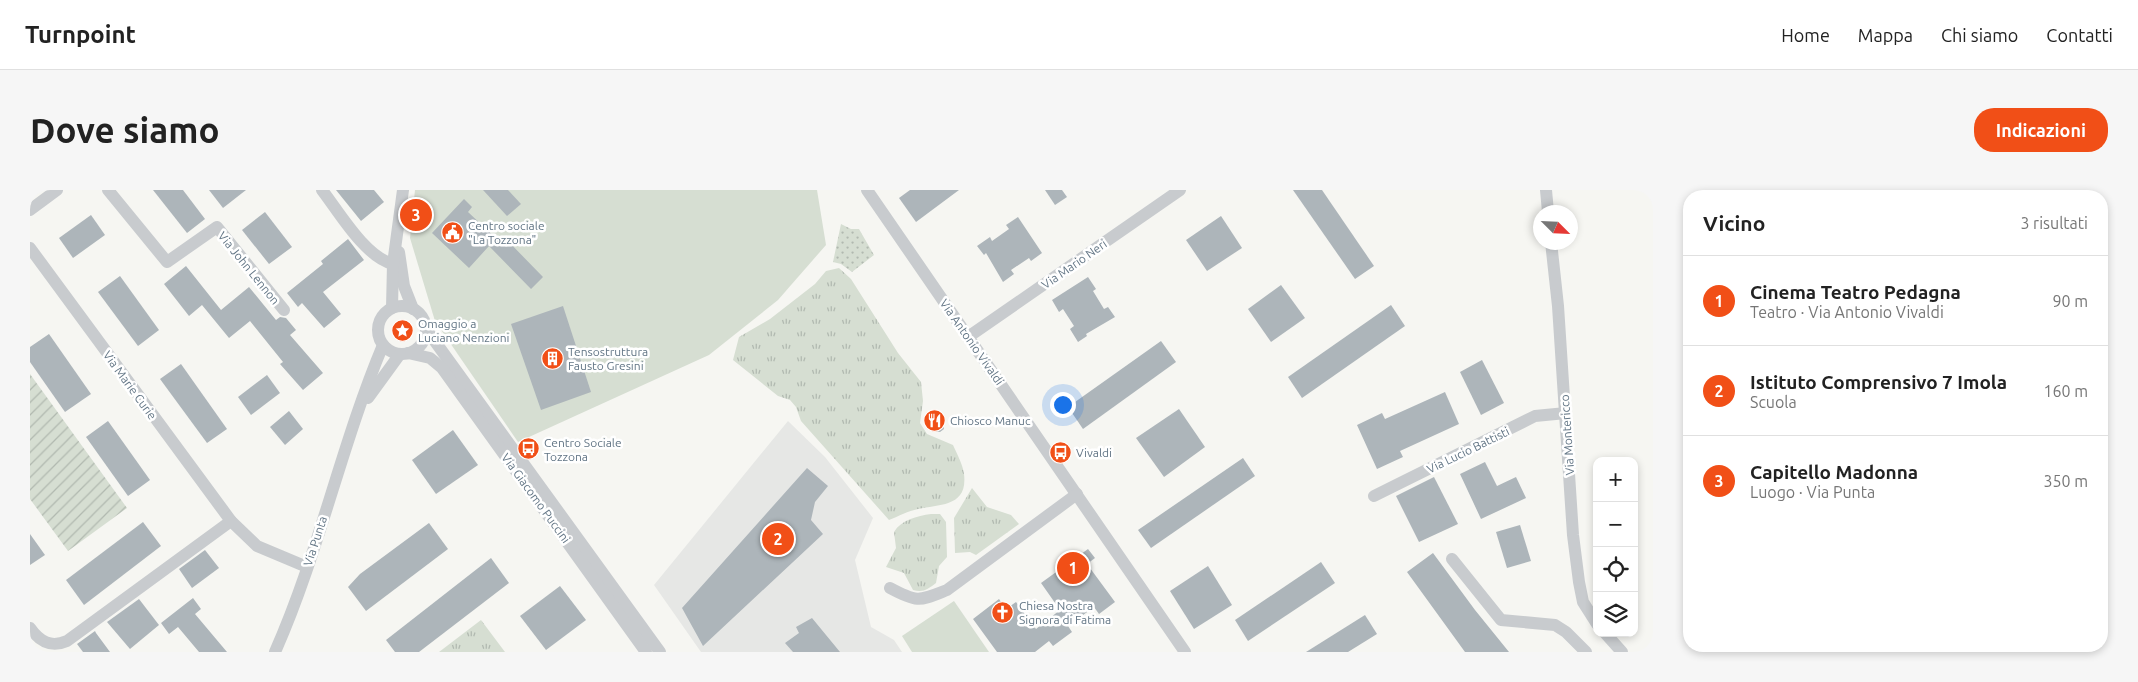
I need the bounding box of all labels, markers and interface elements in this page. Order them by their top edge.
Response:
text: Turnpoint [25,21,136,48]
text: Home [1781,25,1830,45]
text: Mappa [1858,25,1913,45]
text: Chi siamo [1941,25,2018,45]
text: Contatti [2046,25,2113,45]
button: Indicazioni [1974,108,2108,152]
text: Dove siamo [30,110,220,150]
pin: 3 [400,196,432,234]
north arrow [1533,205,1578,250]
text: Vicino [1703,211,1765,235]
text: 3 risultati [2020,214,2088,232]
place label: Centro sociale "La Tozzona" [468,219,545,246]
public building icon: Centro sociale "La Tozzona" [440,220,464,244]
street label: Via John Lennon [216,229,282,307]
street label: Via Mario Neri [1039,237,1109,291]
text: Cinema Teatro Pedagna [1750,281,1961,303]
text: 1 [1714,292,1724,310]
text: 90 m [2052,292,2088,310]
street label: Via Antonio Vivaldi [937,297,1007,387]
text: Teatro · Via Antonio Vivaldi [1750,303,1944,321]
place label: Omaggio a Luciano Nenzioni [418,317,510,344]
place icon: Omaggio a Luciano Nenzioni [390,318,414,342]
place label: Tensostruttura Fausto Gresini [568,345,648,372]
building icon: Tensostruttura Fausto Gresini [540,346,564,370]
street label: Via Marie Curie [101,348,159,422]
text: Istituto Comprensivo 7 Imola [1750,371,2007,393]
text: 2 [1714,382,1724,400]
text: 160 m [2043,382,2088,400]
your location [1050,392,1076,418]
text: Scuola [1750,393,1797,411]
street label: Via Montericco [1558,394,1576,476]
restaurant icon: Chiosco Manuc [922,408,946,432]
place label: Chiosco Manuc [950,414,1031,427]
street label: Via Lucio Battisti [1425,424,1511,476]
place label: Centro Sociale Tozzona [544,436,622,463]
bus stop icon: Centro Sociale Tozzona [516,437,540,461]
bus stop icon: Vivaldi [1048,440,1072,464]
place label: Vivaldi [1076,446,1112,459]
street label: Via Giacomo Puccini [499,451,573,545]
map controls [1593,457,1638,637]
button: + [1593,457,1638,502]
text: Capitello Madonna [1750,461,1918,483]
text: 3 [1714,472,1724,490]
text: 350 m [2043,472,2088,490]
text: Luogo · Via Punta [1750,483,1875,501]
button: − [1593,502,1638,547]
street label: Via Punta [301,514,329,568]
pin: 2 [762,520,794,558]
button: locate [1593,547,1638,592]
pin: 1 [1057,549,1089,587]
button: layers [1593,592,1638,637]
place label: Chiesa Nostra Signora di Fatima [1019,599,1111,626]
church icon: Chiesa Nostra Signora di Fatima [991,600,1015,624]

